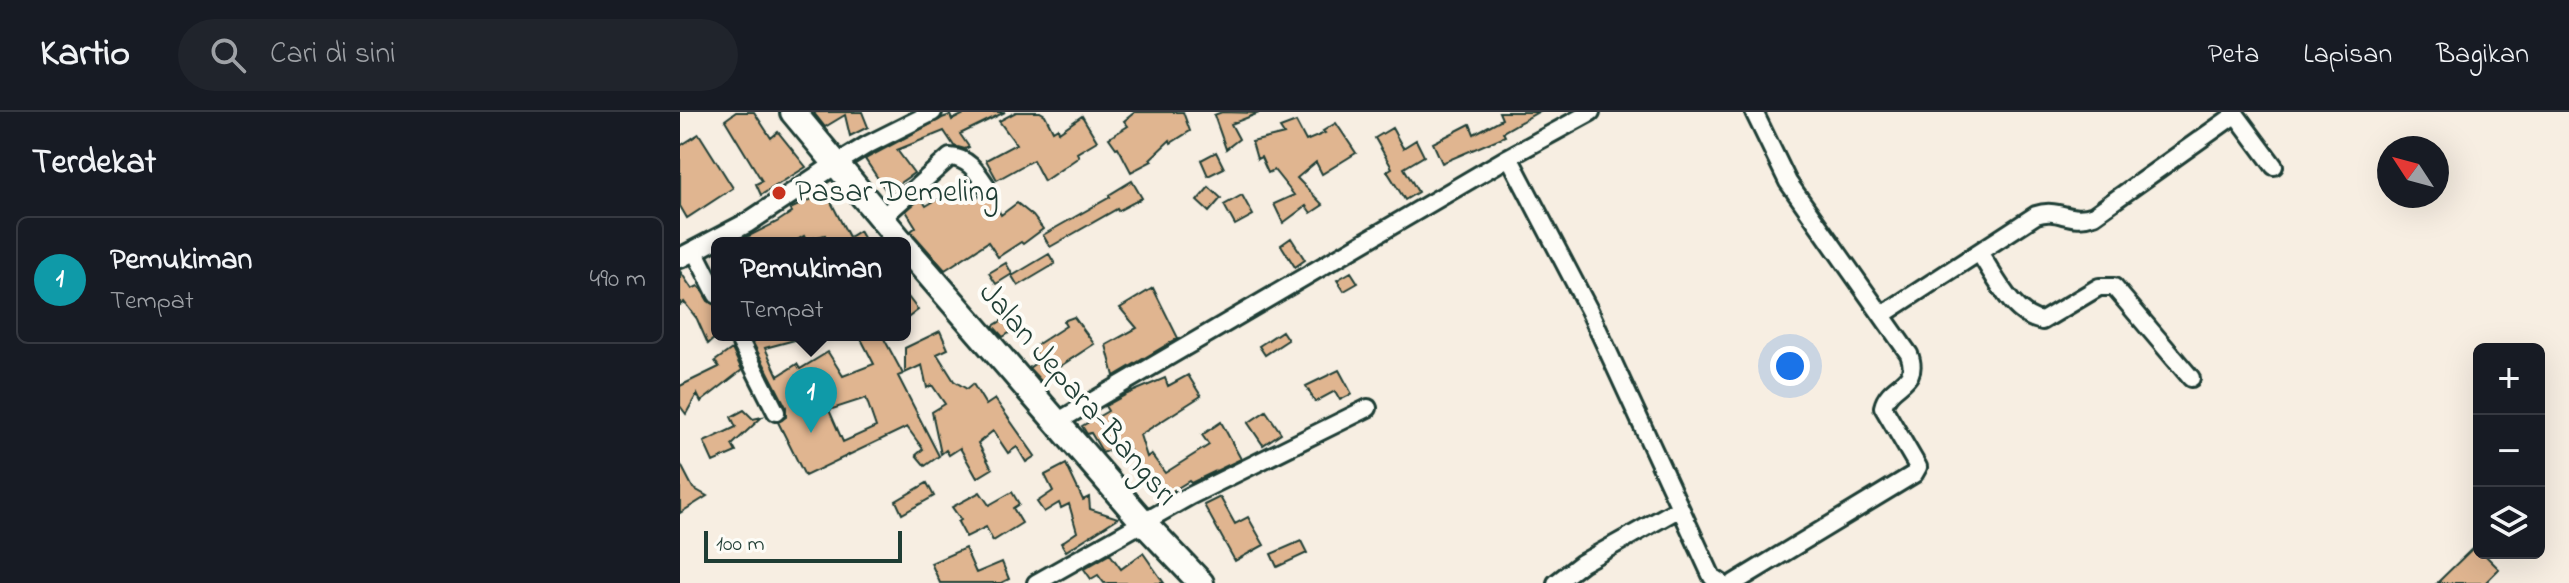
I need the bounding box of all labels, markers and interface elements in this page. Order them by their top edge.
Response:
search box [178,19,738,91]
text: Kartio [40,27,130,83]
icon: search [206,33,250,77]
text: Cari di sini [270,33,396,77]
text: Peta [2208,35,2259,76]
text: Lapisan [2303,35,2392,76]
text: Bagikan [2436,35,2529,76]
north arrow [2377,136,2449,208]
text: Terdekat [32,139,156,189]
place label: Pasar Demeling [795,170,999,217]
marker: Pasar Demeling [770,184,788,202]
popup [711,237,911,341]
text: Pemukiman [110,239,252,283]
text: Pemukiman [740,248,882,292]
text: 1 [56,261,64,299]
text: 490 m [590,261,646,299]
street label: Jalan Jepara-Bangsri [966,272,1188,518]
text: Tempat [110,283,194,321]
text: Tempat [740,292,824,330]
map controls [2473,343,2545,559]
button: + [2473,343,2545,415]
your location [1770,346,1810,386]
pin: 1 [785,367,837,433]
button: − [2473,415,2545,487]
button: layers [2473,487,2545,559]
scale bar [704,527,902,563]
text: 100 m [716,529,765,561]

